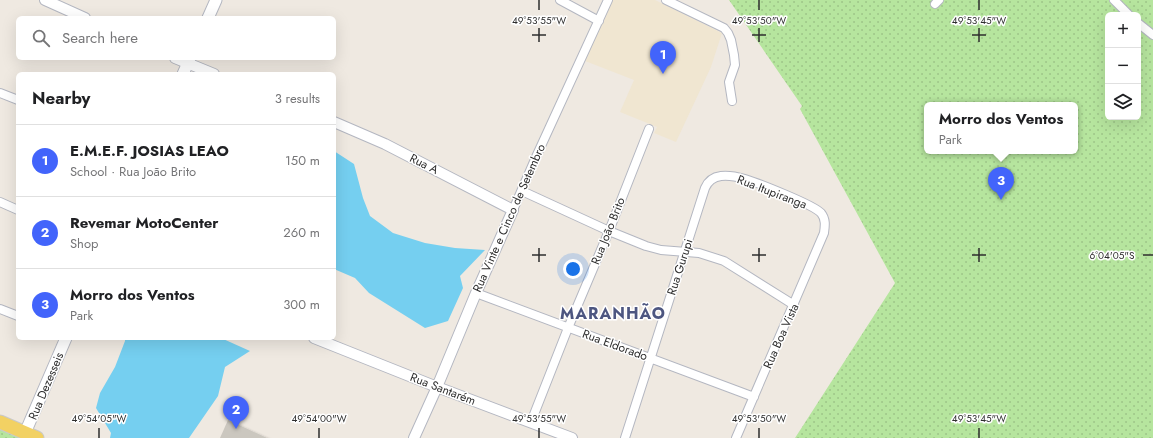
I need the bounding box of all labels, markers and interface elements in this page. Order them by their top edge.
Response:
map controls [1105,12,1141,120]
button: + [1105,12,1141,48]
text: 49°53'55"W [512,13,566,28]
text: 49°53'50"W [732,13,786,28]
text: 49°53'45"W [952,13,1006,28]
search box [16,16,336,60]
icon: search [30,27,52,49]
text: Search here [62,27,138,49]
pin: 1 [650,41,676,74]
button: − [1105,48,1141,84]
button: layers [1105,84,1141,120]
text: Nearby [32,86,90,110]
text: 3 results [275,89,320,108]
popup [924,102,1078,154]
text: Morro dos Ventos [939,108,1063,130]
text: Park [939,130,962,149]
text: E.M.E.F. JOSIAS LEAO [70,140,229,162]
street label: Rua Vinte e Cinco de Setembro [468,140,550,295]
street label: Rua A [406,149,442,179]
text: 1 [42,151,48,170]
text: 150 m [285,151,320,170]
text: School · Rua João Brito [70,162,196,181]
pin: 3 [988,167,1014,200]
street label: Rua Itupiranga [735,170,810,214]
street label: Rua João Brito [586,194,630,267]
text: Revemar MotoCenter [70,212,219,234]
text: 2 [41,223,49,242]
text: 260 m [283,223,320,242]
text: Shop [70,234,98,253]
street label: Rua Gurupi [662,236,698,298]
text: 6°04'05"S [1090,248,1135,263]
your location [563,259,583,279]
text: Morro dos Ventos [70,284,195,306]
text: 3 [41,295,49,314]
text: 300 m [283,295,320,314]
street label: Rua Boa Vista [759,300,803,371]
district label: MARANHÃO [560,302,666,325]
text: Park [70,306,93,325]
street label: Rua Eldorado [580,325,651,365]
street label: Rua Dezesseis [24,349,68,423]
street label: Rua Santarém [407,368,479,410]
pin: 2 [223,396,249,429]
text: 49°54'05"W [72,411,127,426]
text: 49°54'00"W [291,411,347,426]
text: 49°53'55"W [512,411,566,426]
text: 49°53'50"W [732,411,786,426]
text: 49°53'45"W [952,411,1006,426]

